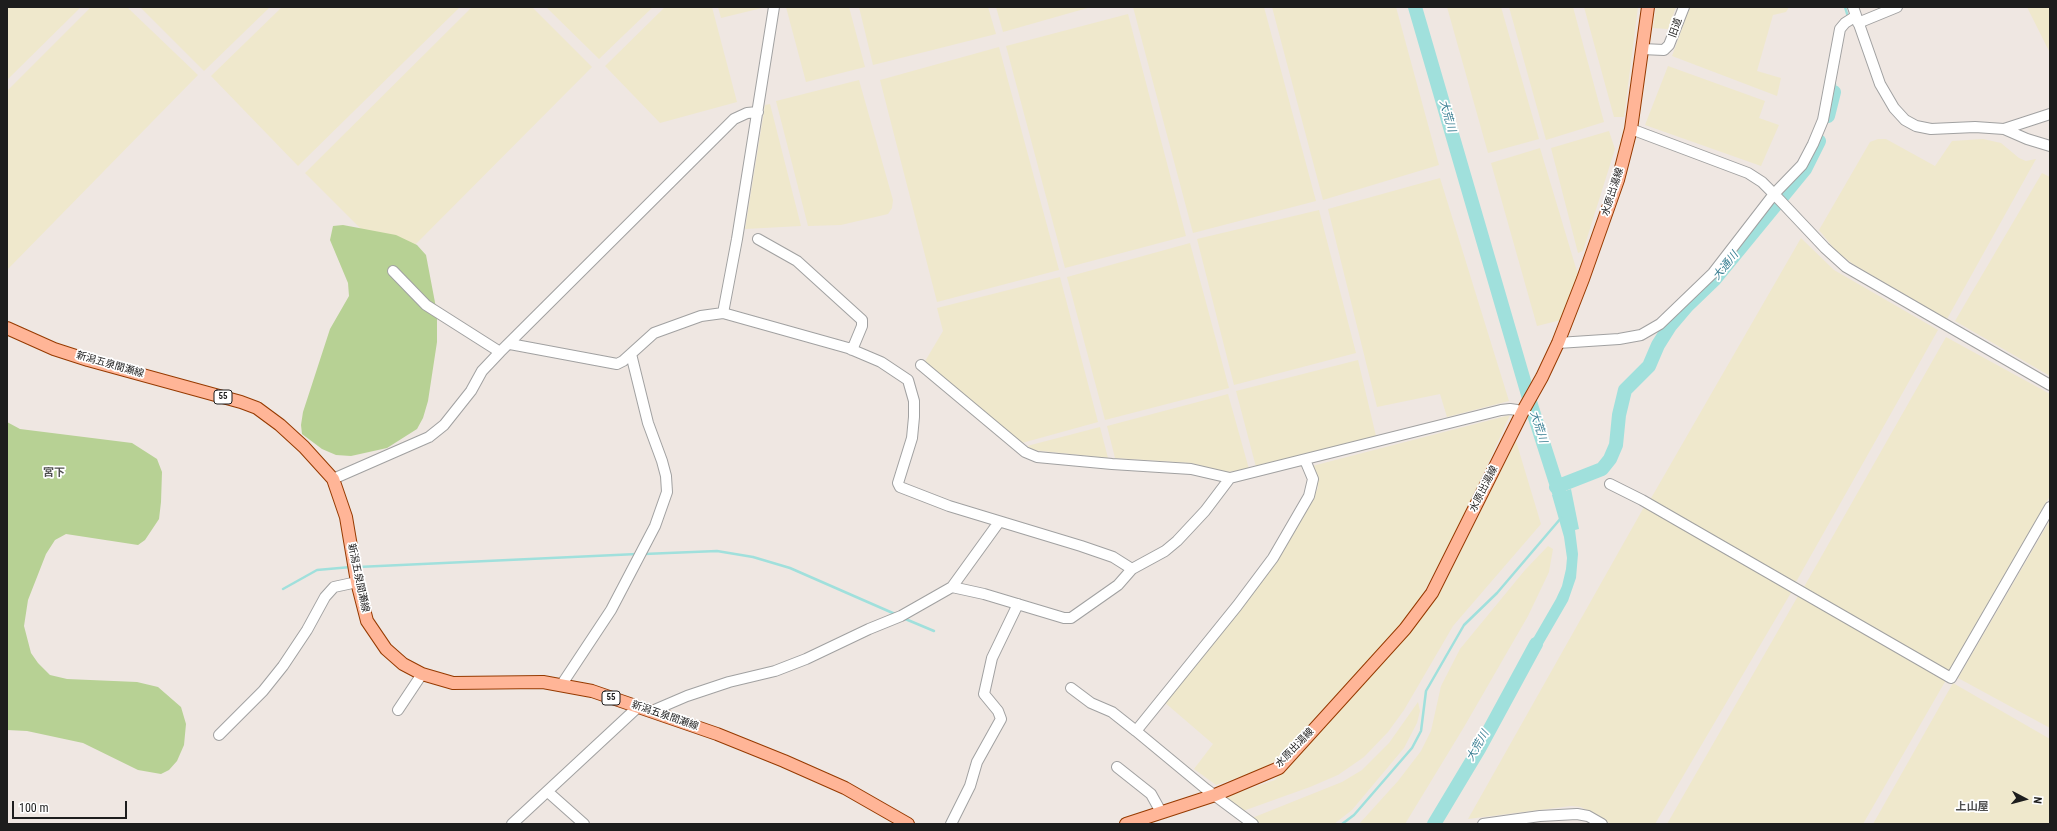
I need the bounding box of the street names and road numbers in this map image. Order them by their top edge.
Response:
street label: 旧道 [1667,17,1685,39]
street label: 水原出湯線 [1600,166,1626,218]
street label: 新潟五泉間瀬線 [75,350,145,380]
road number: 55 [214,390,232,404]
street label: 水原出湯線 [1467,464,1501,514]
street label: 新潟五泉間瀬線 [345,543,371,613]
road number: 55 [602,691,620,705]
street label: 新潟五泉間瀬線 [630,699,700,733]
street label: 水原出湯線 [1273,726,1317,770]

